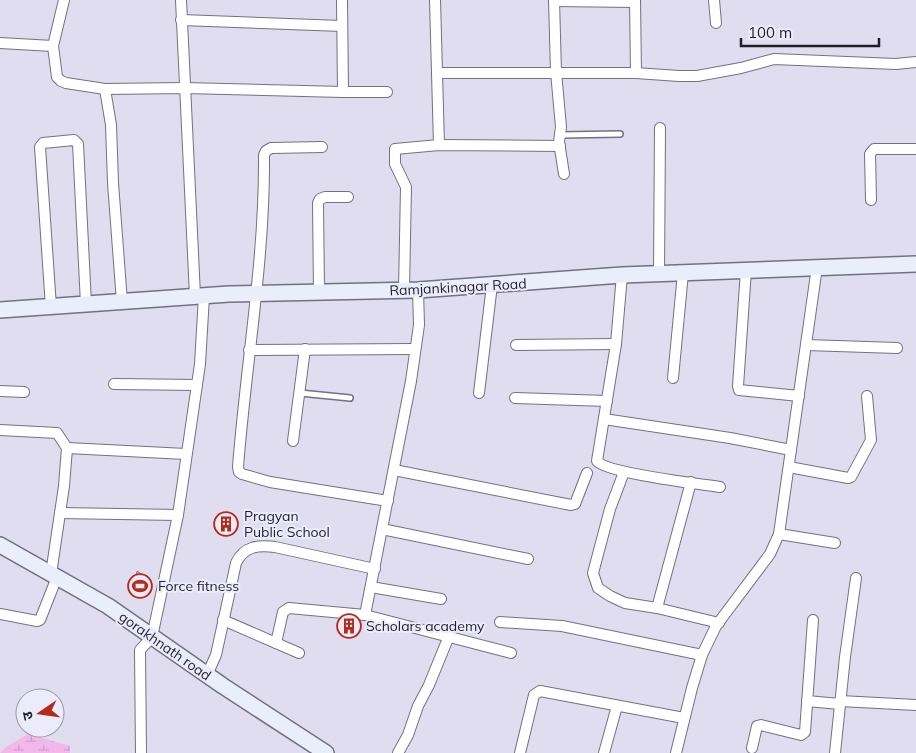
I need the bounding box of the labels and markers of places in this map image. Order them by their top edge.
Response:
place label: Pragyan Public School [244,507,330,541]
building icon: Pragyan Public School [213,511,239,537]
sports icon: Force fitness [127,573,153,599]
place label: Force fitness [158,577,239,595]
building icon: Scholars academy [336,613,362,639]
place label: Scholars academy [366,617,485,635]

